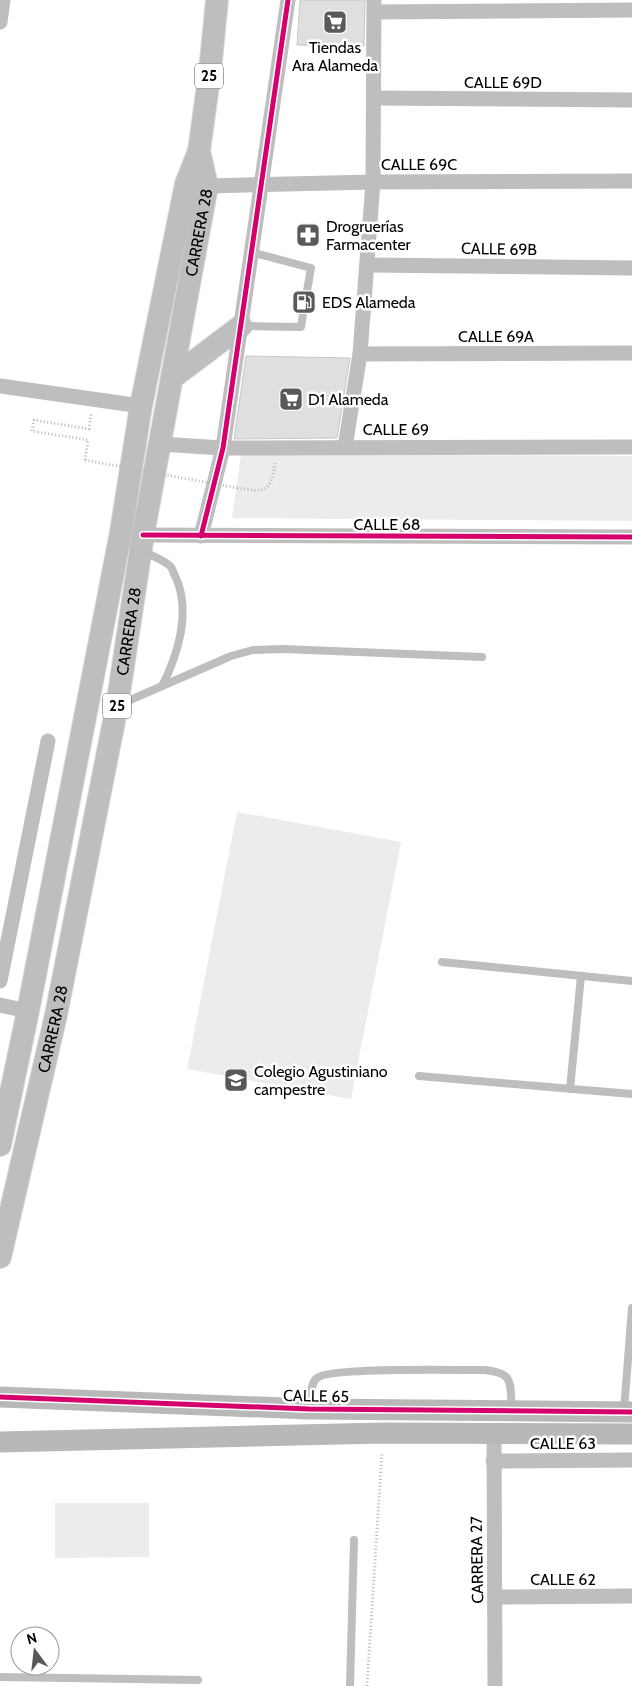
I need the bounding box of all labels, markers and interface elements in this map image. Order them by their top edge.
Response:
supermarket icon: Tiendas Ara Alameda [322,9,348,35]
place label: Tiendas Ara Alameda [292,38,378,75]
road number: 25 [195,64,223,88]
street label: CALLE 69D [464,73,542,92]
street label: CALLE 69C [381,155,457,174]
street label: CARRERA 28 [181,187,216,278]
place label: Drogruerías Farmacenter [326,217,412,254]
pharmacy icon: Drogruerías Farmacenter [295,222,321,248]
street label: CALLE 69B [461,239,538,259]
fuel station icon: EDS Alameda [291,289,317,315]
place label: EDS Alameda [322,293,416,312]
street label: CALLE 69A [458,327,534,346]
supermarket icon: D1 Alameda [278,386,304,412]
place label: D1 Alameda [308,390,389,409]
street label: CALLE 69 [363,420,429,439]
street label: CALLE 68 [354,515,421,534]
street label: CARRERA 28 [112,586,144,677]
road number: 25 [103,694,131,718]
street label: CARRERA 28 [33,984,71,1075]
place label: Colegio Agustiniano campestre [254,1062,388,1099]
school or university icon: Colegio Agustiniano campestre [223,1067,249,1093]
street label: CALLE 65 [283,1386,349,1406]
street label: CALLE 63 [530,1434,596,1453]
street label: CARRERA 27 [467,1516,487,1604]
street label: CALLE 62 [530,1570,596,1589]
north arrow [10,1626,60,1676]
text: N [25,1628,39,1648]

